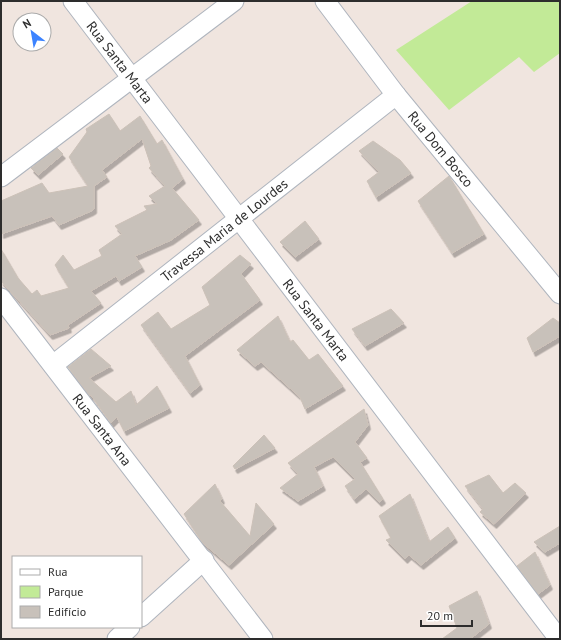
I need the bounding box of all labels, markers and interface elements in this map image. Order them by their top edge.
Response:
north arrow [12,12,52,52]
text: N [20,16,34,31]
street label: Rua Santa Marta [83,17,157,107]
street label: Rua Dom Bosco [404,107,477,191]
street label: Travessa Maria de Lourdes [157,175,292,286]
street label: Rua Santa Marta [279,275,353,365]
street label: Rua Santa Ana [69,390,136,469]
legend [12,556,142,628]
text: Rua [48,564,67,579]
text: Parque [48,584,83,599]
scale bar [421,602,472,628]
text: Edifício [48,604,86,619]
text: 20 m [427,608,453,623]

